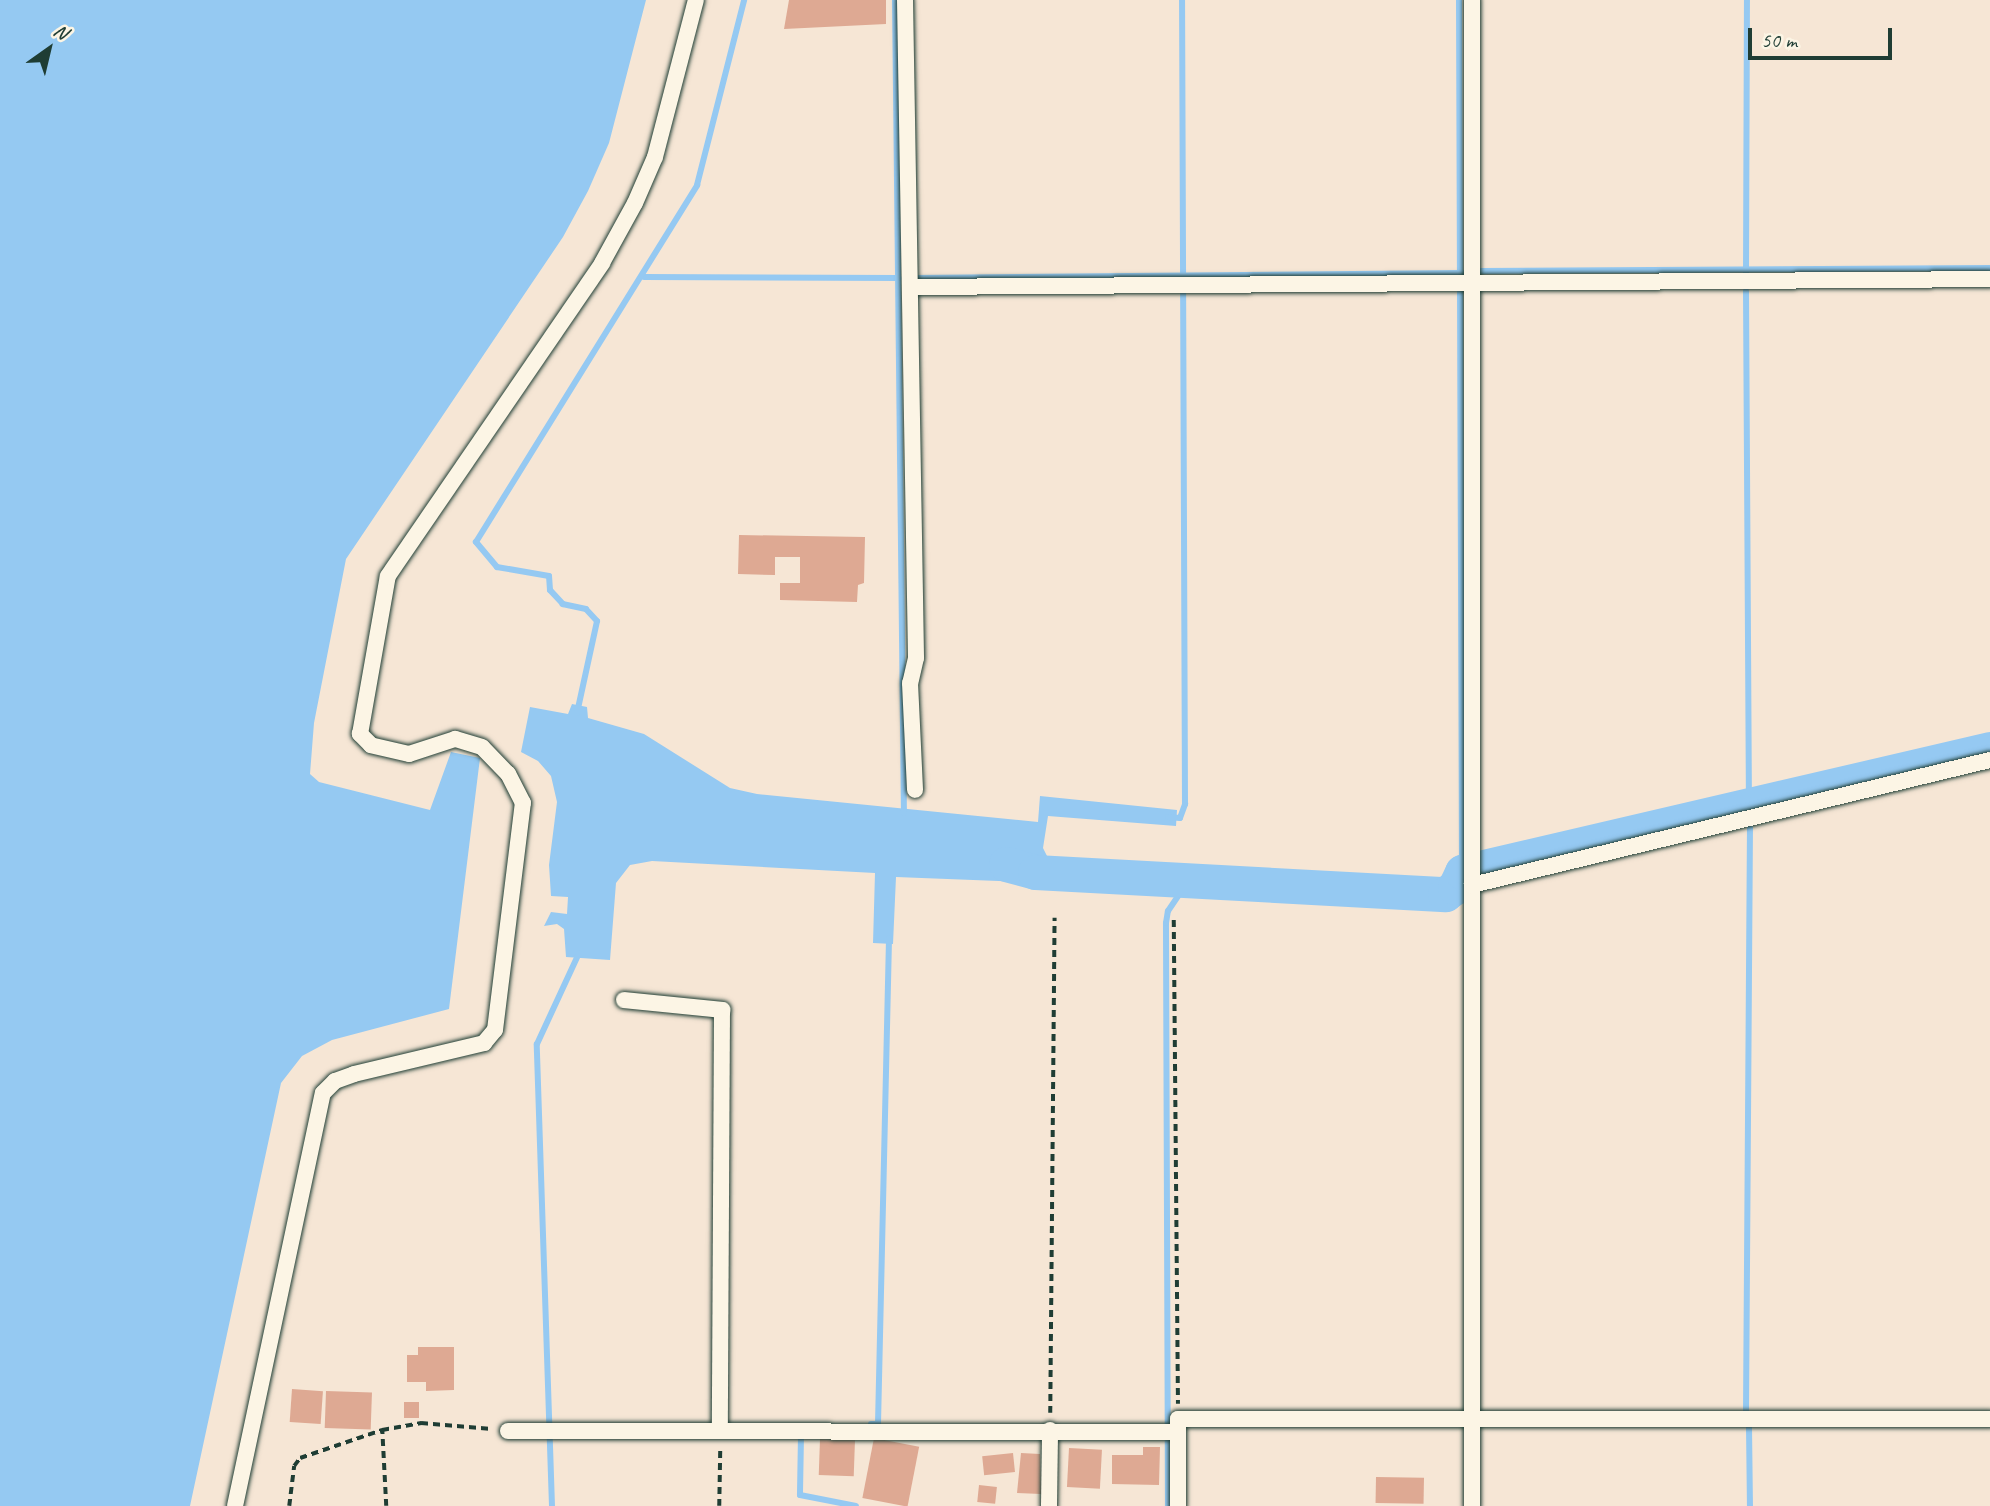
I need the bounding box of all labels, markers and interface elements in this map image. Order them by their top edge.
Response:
north arrow [14,14,84,84]
scale bar [1752,14,1896,58]
text: N [49,18,72,45]
text: 50 m [1761,27,1797,53]

